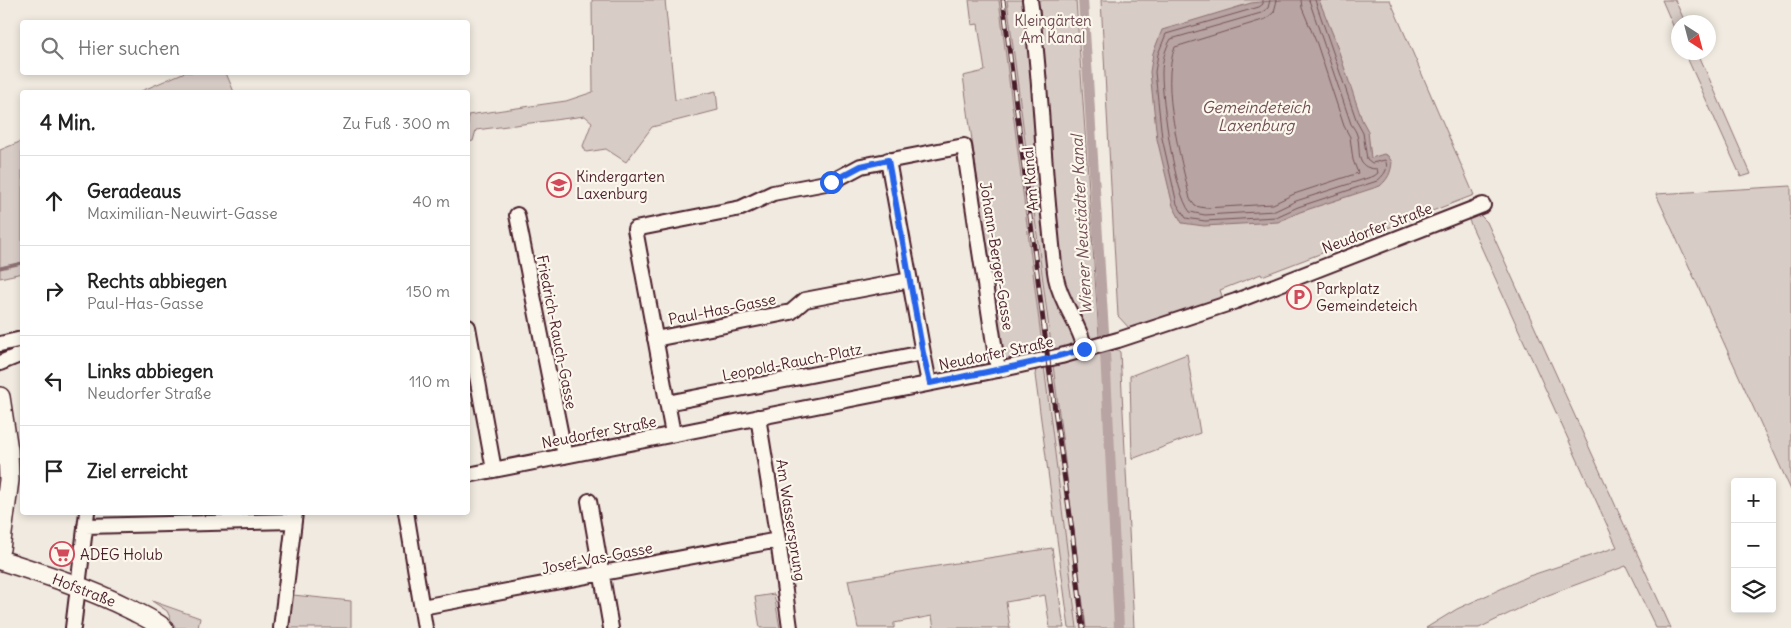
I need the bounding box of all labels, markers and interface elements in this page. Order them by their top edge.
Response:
park label: Kleingärten Am Kanal [1014,11,1092,47]
north arrow [1671,15,1716,60]
search box [20,20,470,75]
icon: search [38,34,66,62]
text: Hier suchen [78,36,180,60]
water label: Gemeindeteich Laxenburg [1202,97,1311,135]
text: 4 Min. [40,109,95,136]
text: Zu Fuß · 300 m [342,113,450,133]
water label: Wiener Neustädter Kanal [1066,132,1096,315]
street label: Am Kanal [1018,146,1042,212]
place label: Kindergarten Laxenburg [576,167,665,203]
route start [820,171,843,194]
school or university icon: Kindergarten Laxenburg [546,172,572,198]
text: Geradeaus [87,179,181,203]
street label: Johann-Berger-Gasse [976,180,1018,332]
icon: ahead [40,187,68,215]
text: 40 m [412,191,450,211]
street label: Neudorfer Straße [1319,198,1435,258]
text: Maximilian-Neuwirt-Gasse [87,203,278,223]
street label: Friedrich-Rauch-Gasse [533,253,581,411]
text: Rechts abbiegen [87,269,227,293]
icon: right [40,277,68,305]
place label: Parkplatz Gemeindeteich [1316,279,1418,315]
text: 150 m [406,281,450,301]
parking icon: Parkplatz Gemeindeteich [1286,284,1312,310]
street label: Paul-Has-Gasse [667,289,777,329]
text: Paul-Has-Gasse [87,293,204,313]
street label: Neudorfer Straße [937,332,1055,374]
route end [1073,338,1096,361]
street label: Leopold-Rauch-Platz [721,339,863,385]
text: Links abbiegen [87,359,214,383]
icon: left [40,367,68,395]
text: 110 m [409,371,450,391]
text: Neudorfer Straße [87,383,211,403]
street label: Neudorfer Straße [540,412,658,452]
icon: arrive [40,457,68,485]
street label: Am Wassersprung [772,458,810,582]
text: Ziel erreicht [87,459,188,483]
map controls [1731,478,1776,613]
button: + [1731,478,1776,523]
button: − [1731,523,1776,568]
street label: Josef-Vas-Gasse [540,538,654,578]
supermarket icon: ADEG Holub [49,541,75,567]
place label: ADEG Holub [80,545,163,564]
button: layers [1731,568,1776,613]
street label: Hofstraße [49,569,119,611]

